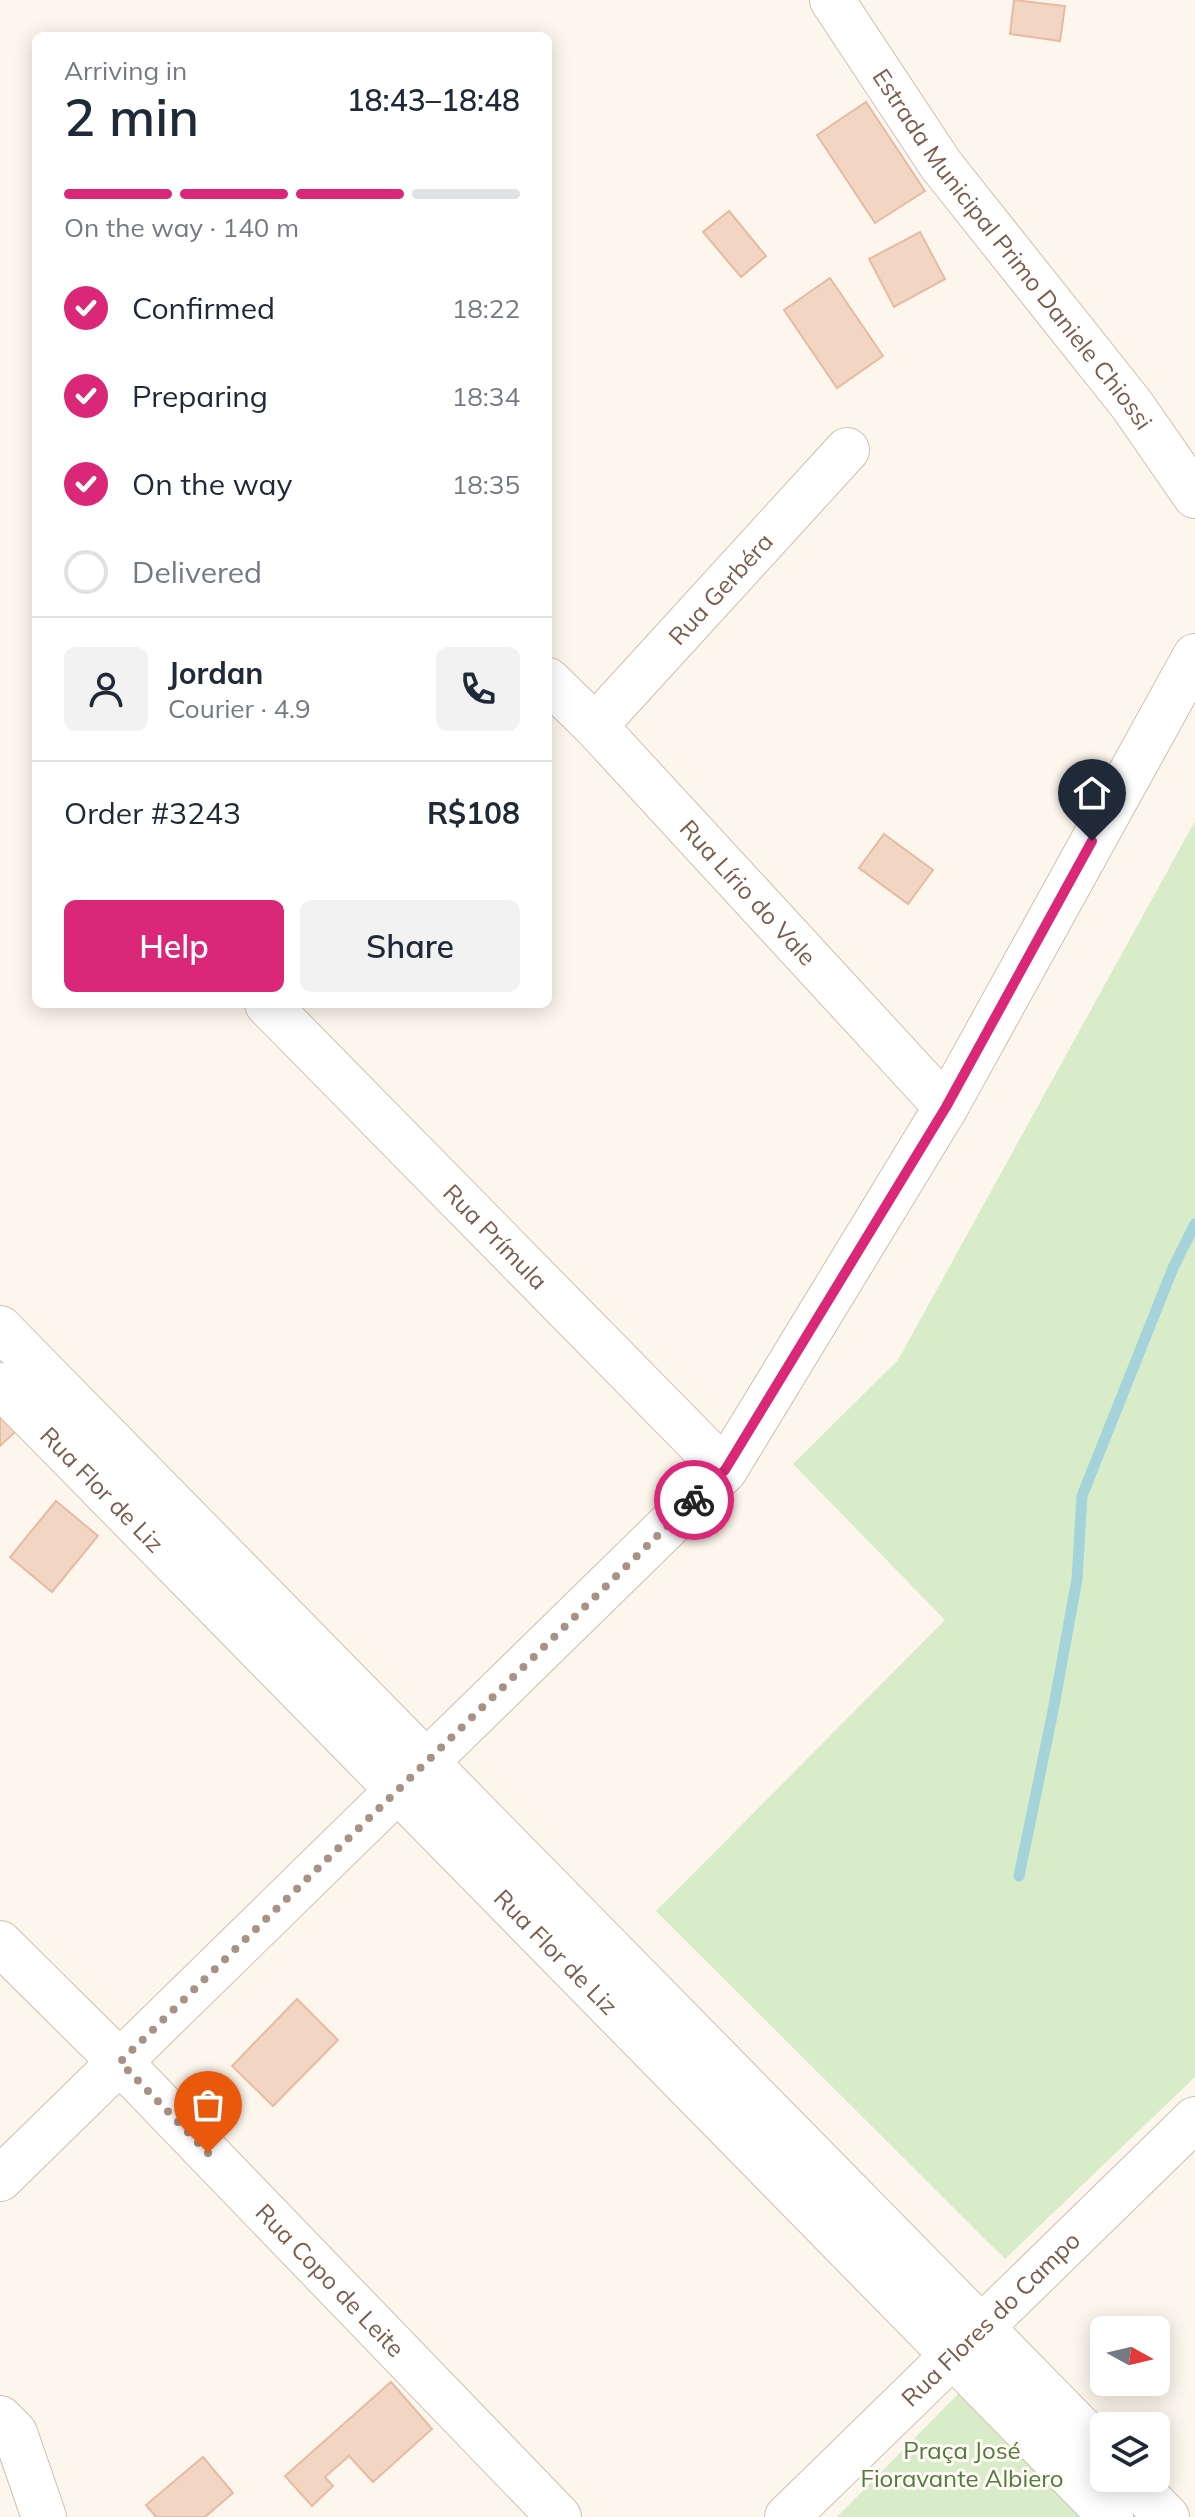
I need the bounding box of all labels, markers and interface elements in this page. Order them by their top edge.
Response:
text: Arriving in [64,54,187,87]
street label: Estrada Municipal Primo Daniele Chiossi [866,63,1159,435]
text: 18:43–18:48 [347,81,520,119]
text: 2 min [64,84,199,149]
text: On the way · 140 m [64,211,299,244]
icon: check [64,286,108,330]
text: Confirmed [132,289,275,327]
text: 18:22 [452,292,520,325]
icon: check [64,374,108,418]
text: Preparing [132,377,268,415]
text: 18:34 [452,380,520,413]
icon: check [64,462,108,506]
text: On the way [132,465,292,503]
text: 18:35 [452,468,520,501]
street label: Rua Gerbéra [662,526,779,651]
text: Delivered [132,553,262,591]
button: person [64,647,148,731]
button: phone [436,647,520,731]
text: Jordan [168,654,263,692]
text: Courier · 4.9 [168,692,311,725]
pin [1058,759,1126,841]
icon: home [1070,771,1114,815]
text: Order #3243 [64,794,241,832]
text: R$108 [427,794,520,832]
street label: Rua Lírio do Vale [674,813,823,971]
button: Help [64,900,284,992]
button: Share [300,900,520,992]
street label: Rua Prímula [437,1177,554,1296]
street label: Rua Flor de Liz [34,1420,170,1558]
courier [654,1460,734,1540]
icon: bike [672,1478,716,1522]
street label: Rua Flor de Liz [488,1883,624,2021]
pin [174,2071,242,2153]
icon: bag [186,2083,230,2127]
street label: Rua Copo de Leite [250,2197,411,2363]
street label: Rua Flores do Campo [895,2225,1086,2412]
north arrow [1090,2316,1170,2396]
map controls [1090,2316,1170,2492]
button: layers [1090,2412,1170,2492]
park label: Praça José Fioravante Albiero [860,2435,1064,2493]

